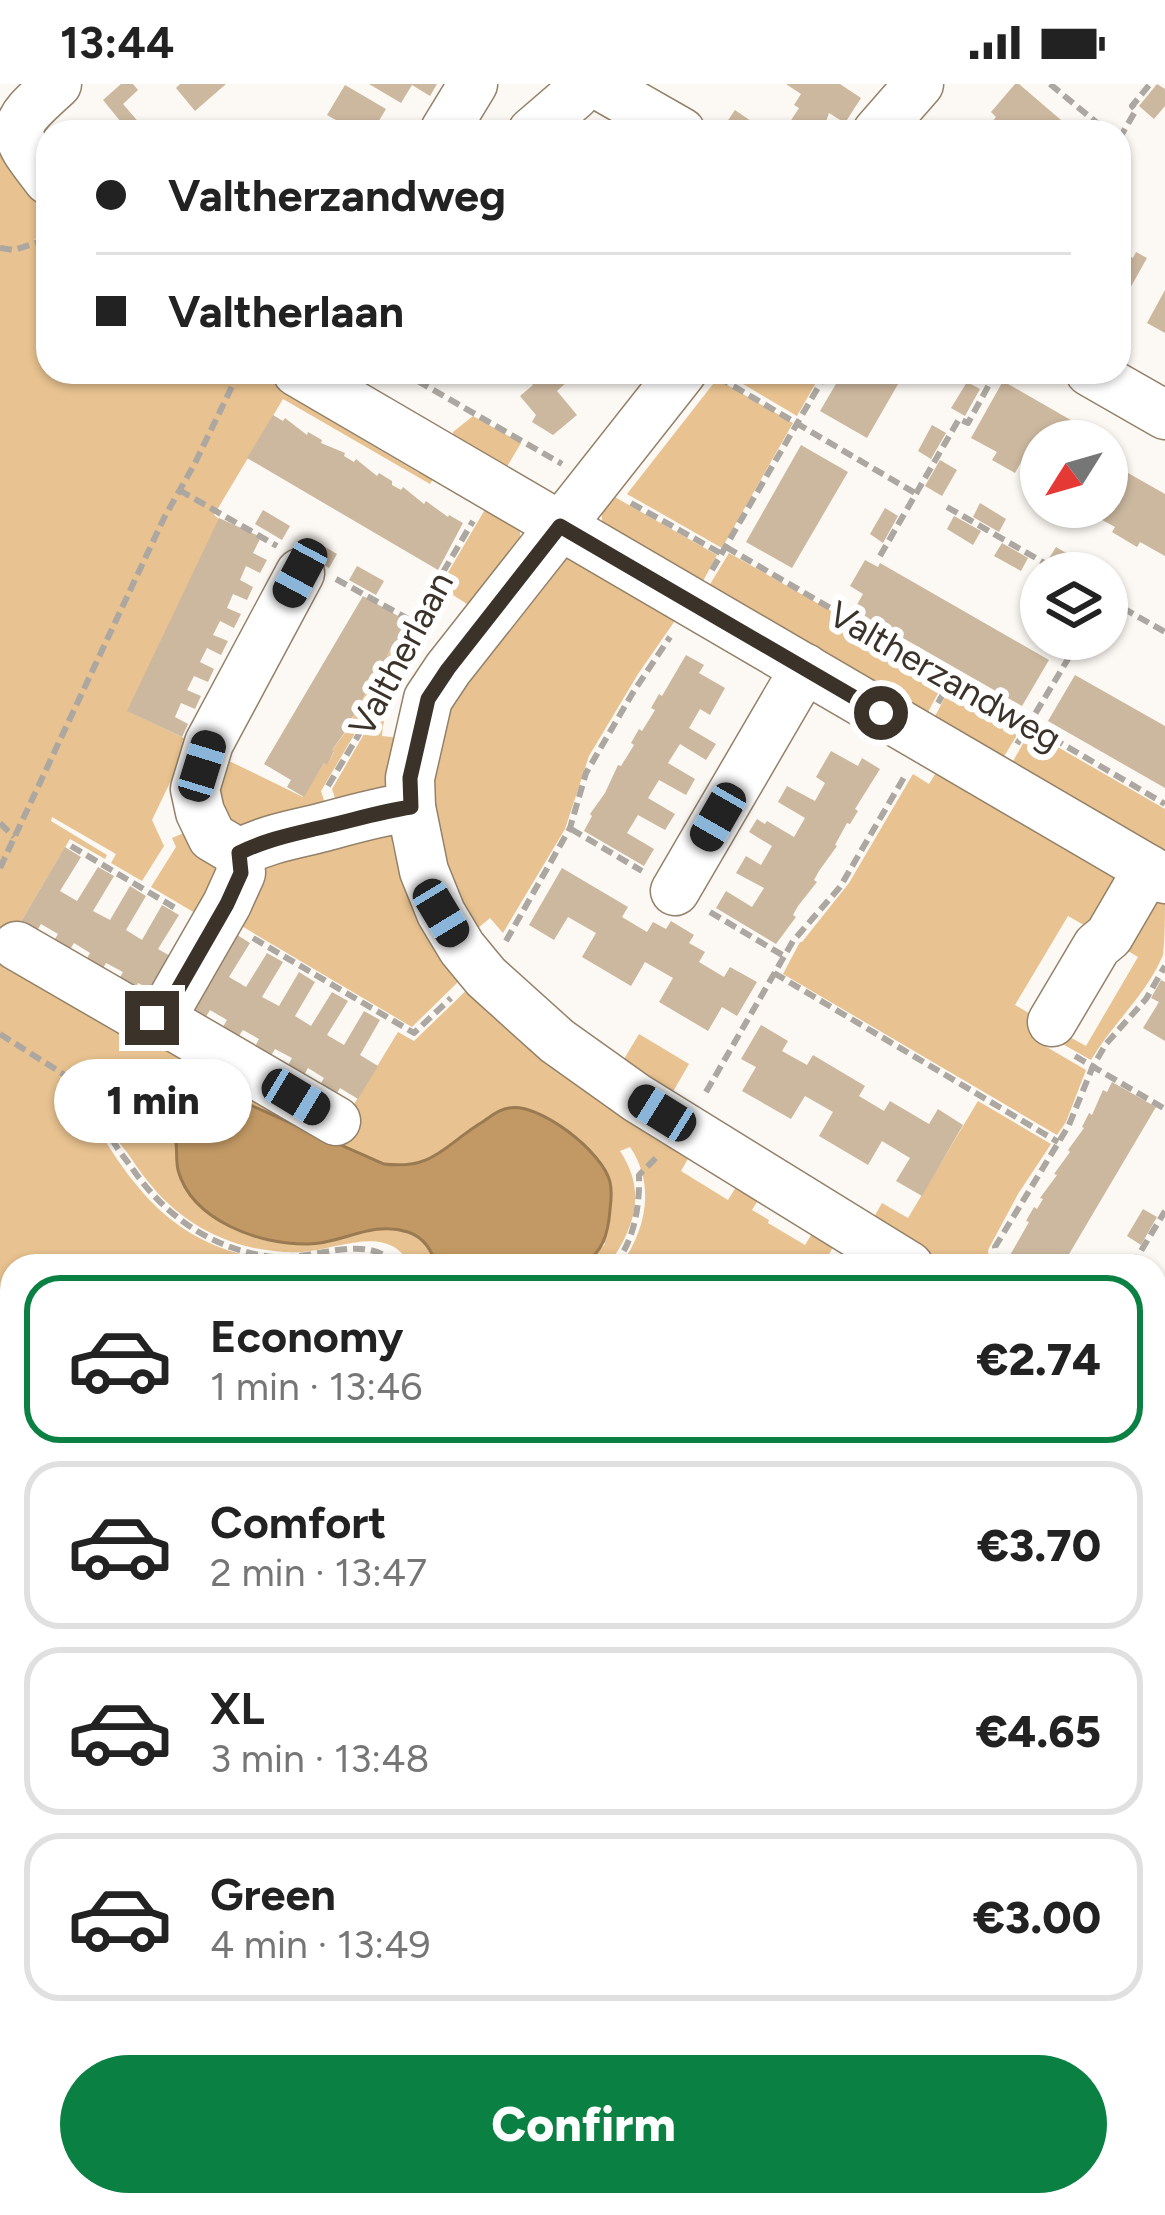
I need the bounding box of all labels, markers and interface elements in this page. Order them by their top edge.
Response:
text: 13:44 [60,15,175,69]
text: Valtherzandweg [168,168,506,222]
text: Valtherlaan [168,284,404,338]
north arrow [1020,420,1128,528]
map controls [1020,420,1128,660]
car [267,533,333,613]
button: layers [1020,552,1128,660]
street label: Valtherlaan [340,564,462,744]
street label: Valtherzandweg [821,592,1069,760]
route start [854,686,908,740]
car [174,726,230,806]
car [684,777,752,857]
car [407,873,475,953]
route end [125,991,179,1045]
callout: 1 min [53,1060,251,1144]
car [256,1063,336,1131]
text: 1 min [106,1077,200,1124]
car [622,1079,702,1147]
icon: car [66,1305,174,1413]
text: Economy [210,1309,403,1363]
text: €2.74 [976,1332,1101,1386]
text: 1 min · 13:46 [210,1363,422,1410]
icon: car [66,1491,174,1599]
text: Comfort [210,1495,386,1549]
text: €3.70 [977,1518,1101,1572]
text: 2 min · 13:47 [210,1549,427,1596]
icon: car [66,1677,174,1785]
text: XL [210,1681,265,1735]
text: €4.65 [976,1704,1101,1758]
text: 3 min · 13:48 [210,1735,429,1782]
icon: car [66,1863,174,1971]
text: Green [210,1867,336,1921]
text: €3.00 [973,1890,1101,1944]
text: 4 min · 13:49 [210,1921,431,1968]
button: Confirm [60,2055,1107,2193]

